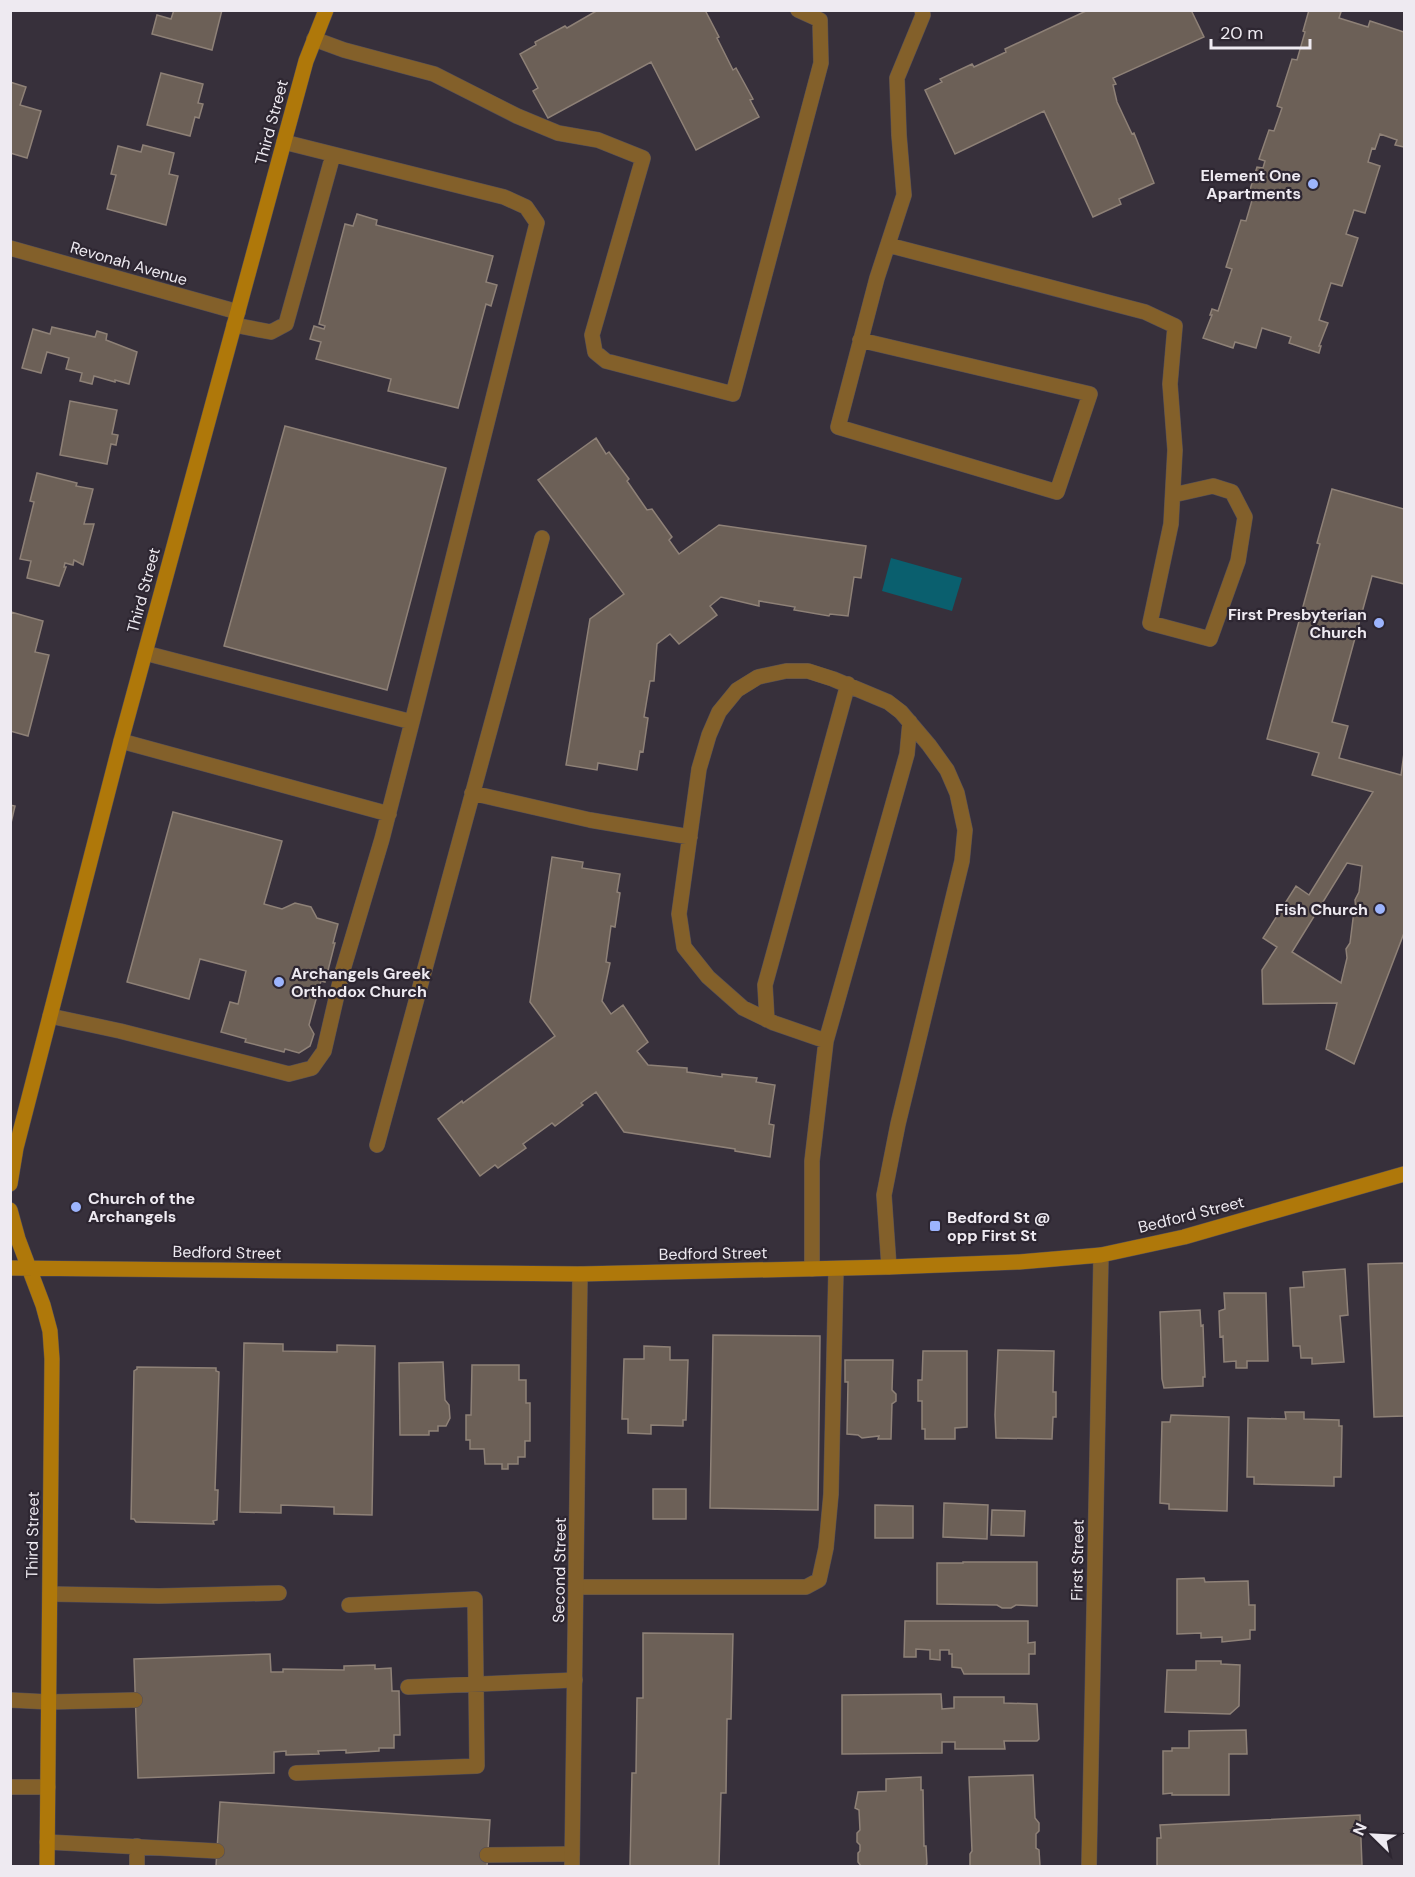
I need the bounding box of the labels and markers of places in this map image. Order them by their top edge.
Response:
place label: Element One Apartments [1200,165,1301,204]
marker: Element One Apartments [1306,177,1320,191]
place label: First Presbyterian Church [1228,604,1367,643]
marker: First Presbyterian Church [1372,616,1386,630]
place label: Fish Church [1275,899,1368,920]
marker: Fish Church [1373,902,1387,916]
place label: Archangels Greek Orthodox Church [291,963,431,1002]
marker: Archangels Greek Orthodox Church [272,975,286,989]
place label: Church of the Archangels [88,1188,195,1227]
marker: Church of the Archangels [69,1200,83,1214]
place label: Bedford St @ opp First St [947,1207,1050,1246]
marker: Bedford St @ opp First St [928,1219,942,1233]

